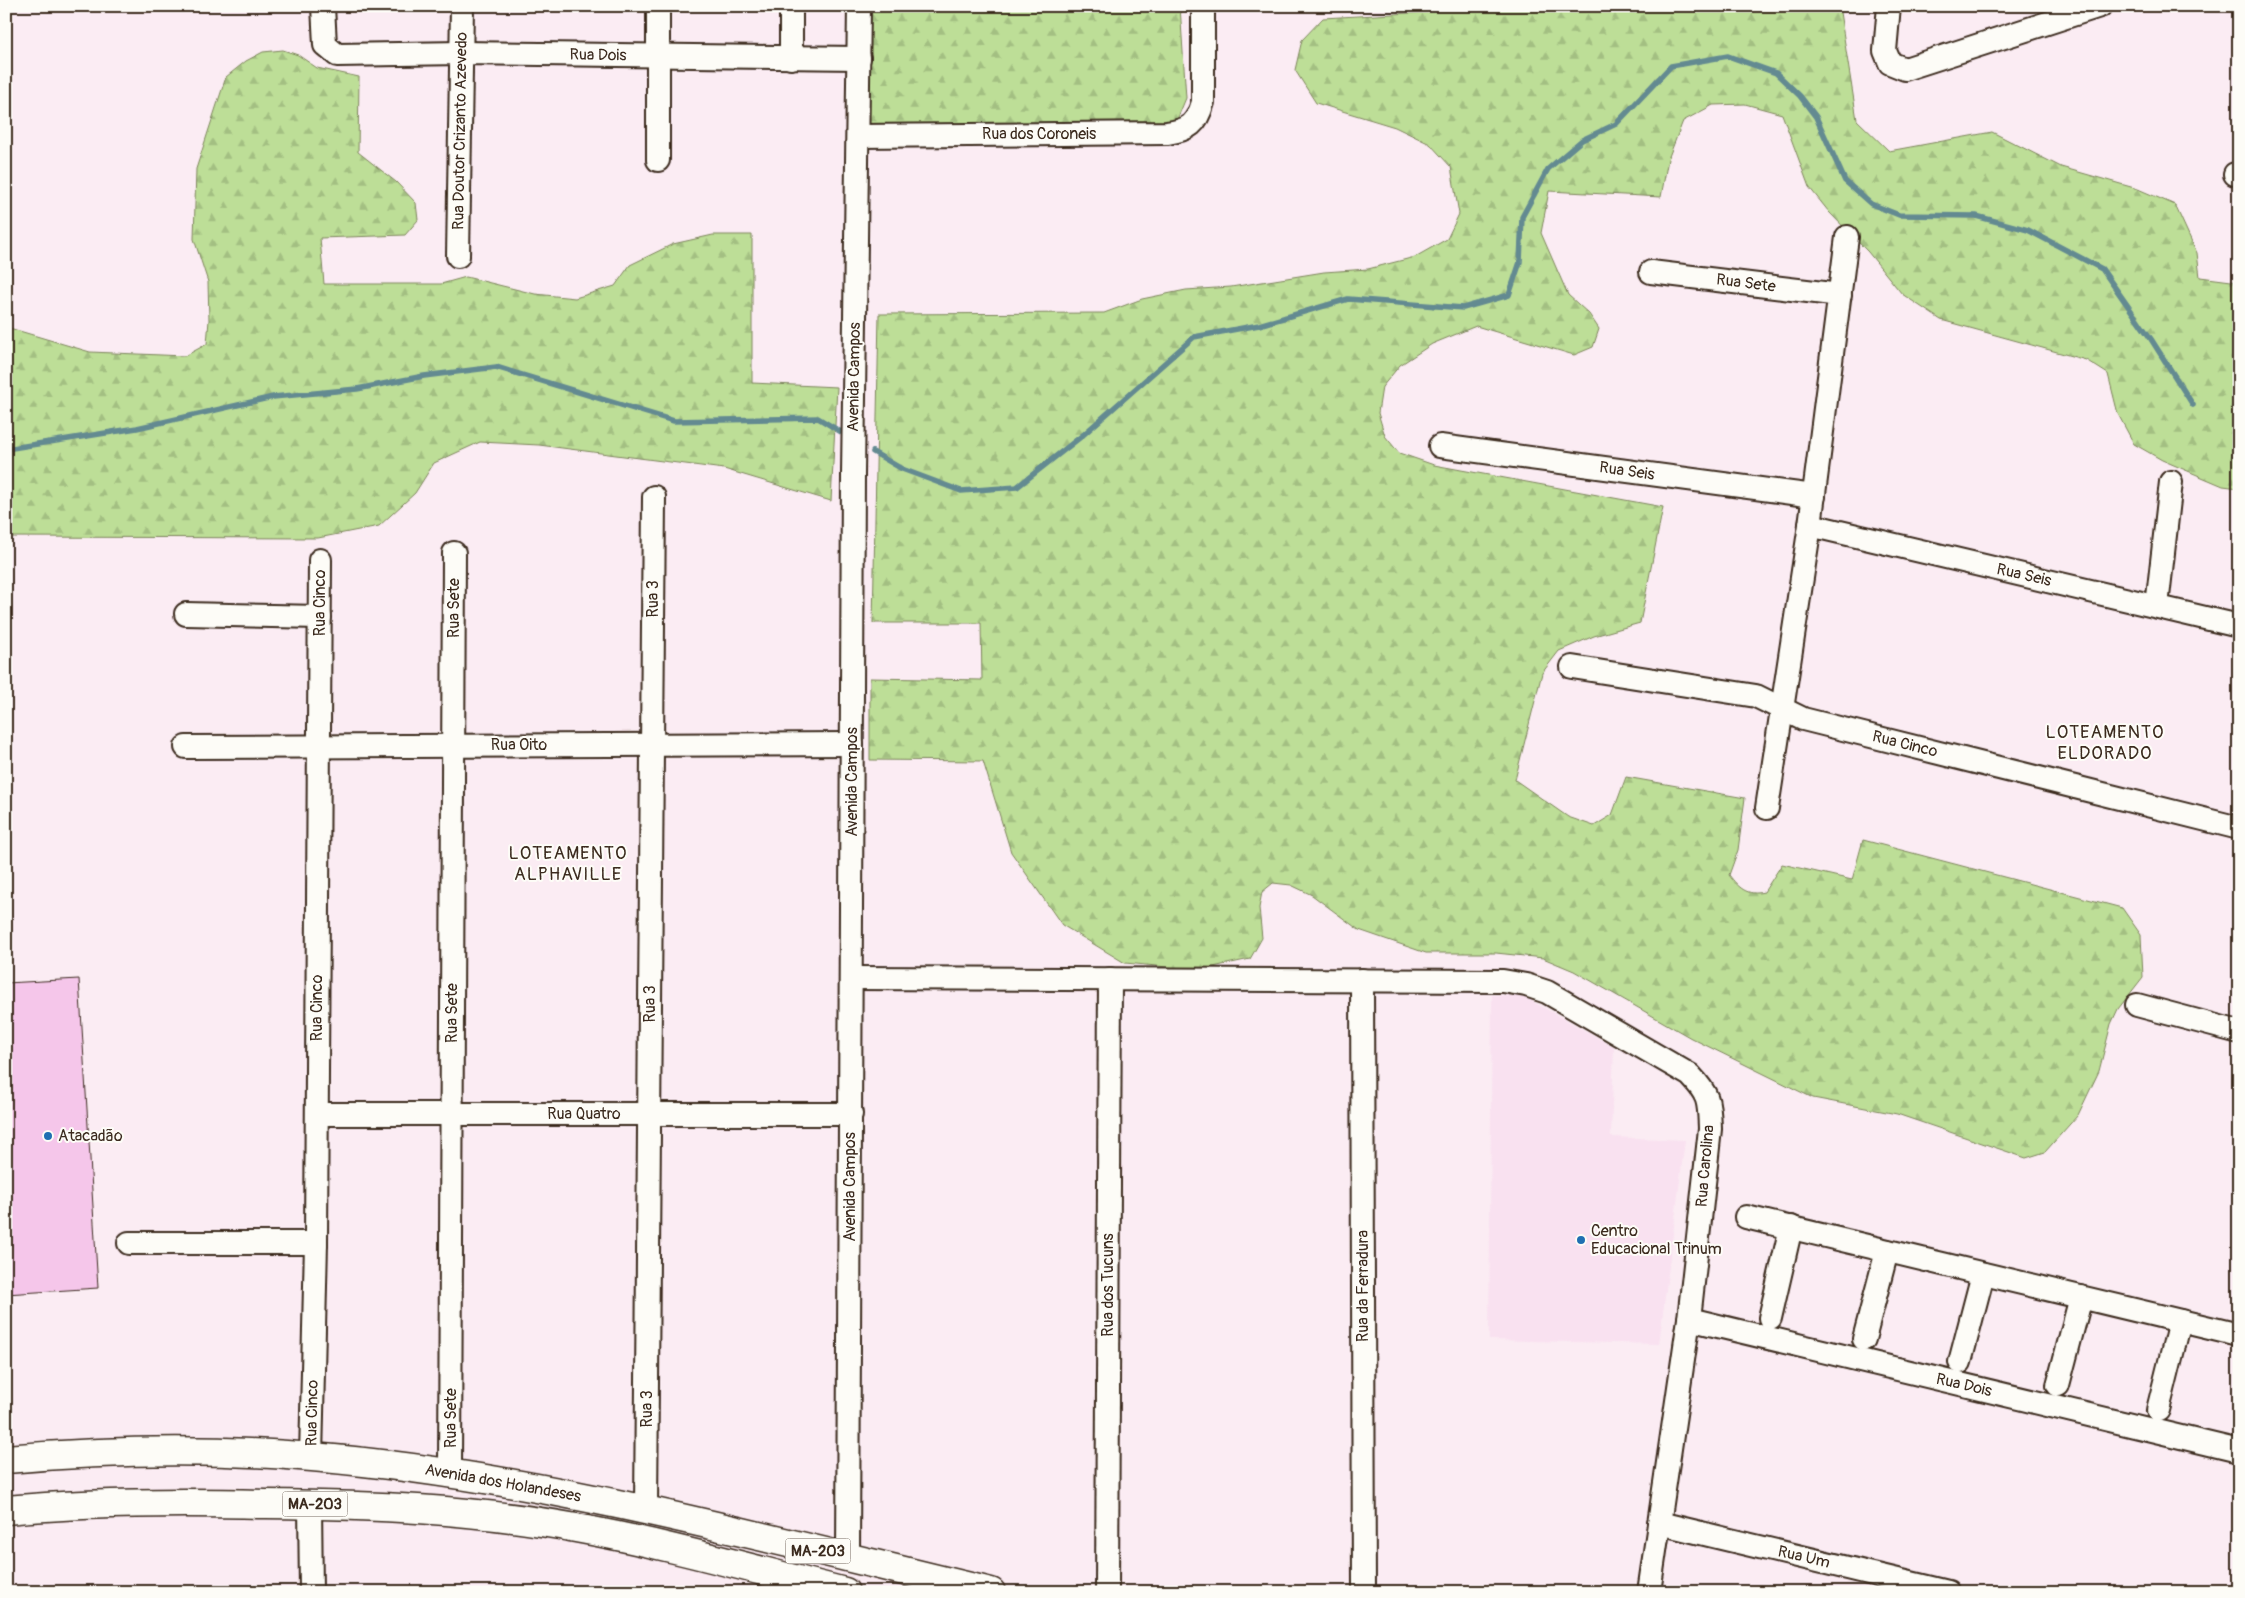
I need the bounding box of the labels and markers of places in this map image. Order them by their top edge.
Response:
place label: Atacadão [58,1126,123,1146]
marker: Atacadão [42,1130,54,1142]
place label: Centro Educacional Trinum [1591,1221,1722,1259]
marker: Centro Educacional Trinum [1575,1234,1587,1246]

